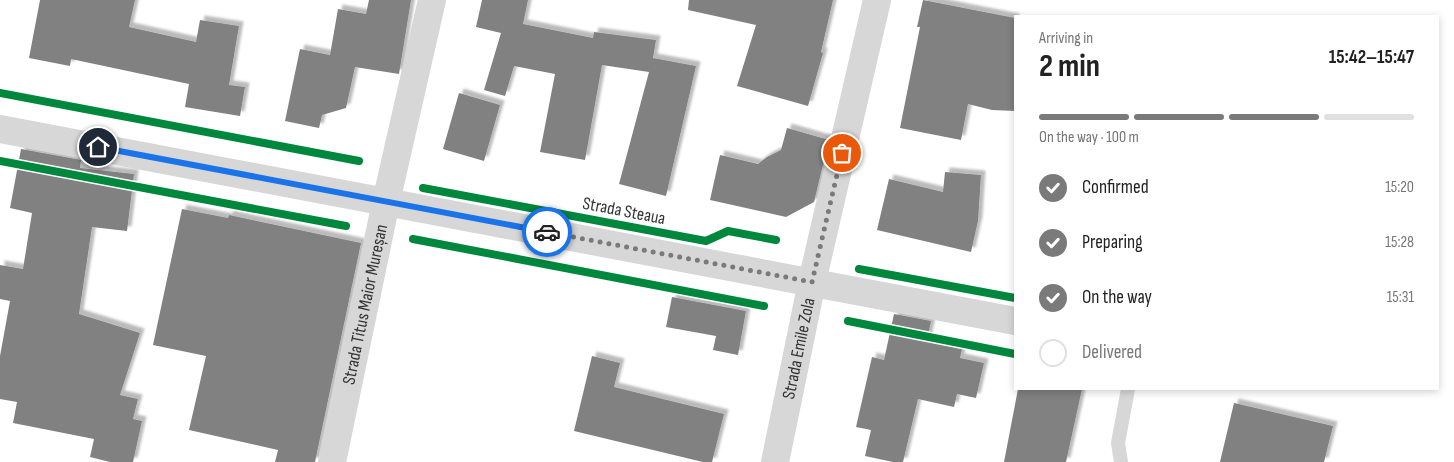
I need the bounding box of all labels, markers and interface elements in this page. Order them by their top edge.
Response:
text: Arriving in [1039,29,1093,48]
text: 15:42–15:47 [1329,46,1414,69]
text: 2 min [1039,47,1100,86]
pin [77,126,119,168]
text: On the way · 100 m [1039,128,1139,147]
pin [821,132,863,174]
icon: home [84,133,112,161]
icon: bag [828,139,856,167]
icon: check [1039,174,1067,202]
text: Confirmed [1082,176,1149,199]
text: 15:20 [1385,178,1414,197]
street label: Strada Steaua [581,193,667,229]
courier [522,207,572,257]
icon: car [533,218,561,246]
street label: Strada Titus Maior Mureșan [338,222,392,386]
icon: check [1039,229,1067,257]
text: Preparing [1082,231,1143,254]
text: 15:28 [1385,233,1414,252]
icon: check [1039,284,1067,312]
text: On the way [1082,286,1152,309]
text: 15:31 [1387,288,1414,307]
street label: Strada Emile Zola [778,296,819,401]
text: Delivered [1082,341,1142,364]

